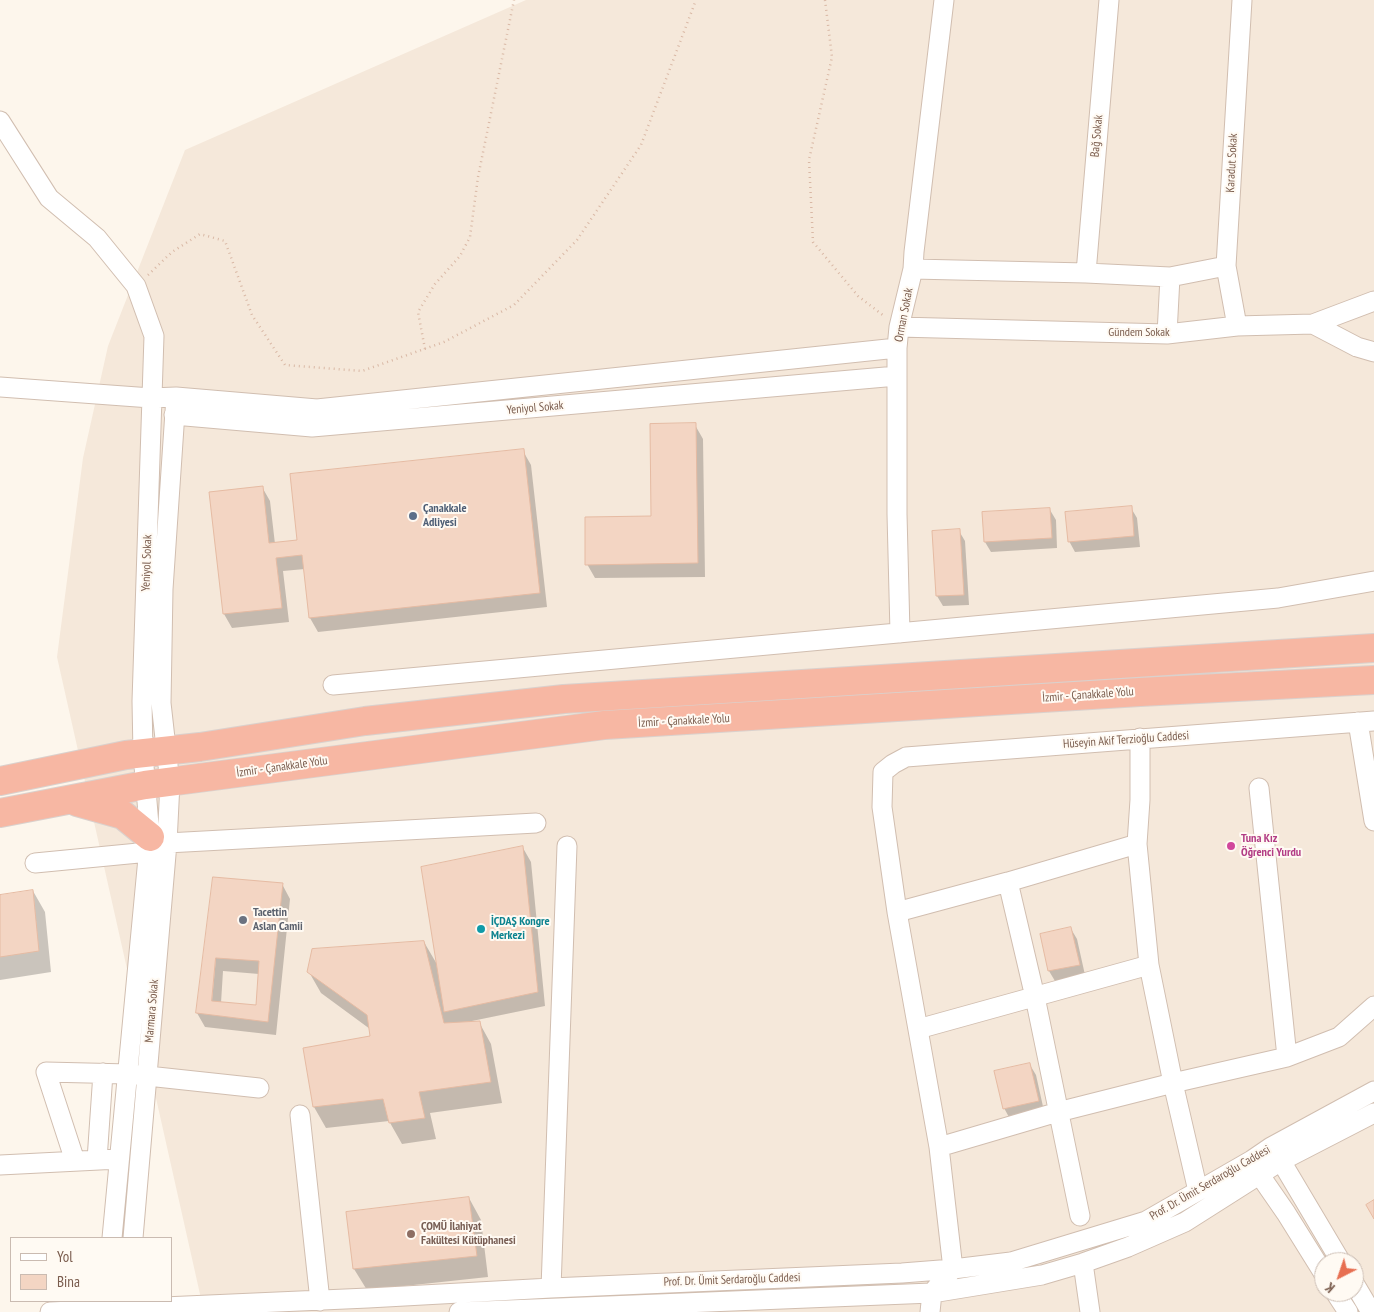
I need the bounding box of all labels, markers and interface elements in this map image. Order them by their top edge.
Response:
street label: Bağ Sokak [1088,114,1106,158]
street label: Karadut Sokak [1223,133,1241,193]
street label: Orman Sokak [892,287,916,343]
street label: Gündem Sokak [1108,326,1170,340]
street label: Yeniyol Sokak [506,398,564,418]
place label: Çanakkale Adliyesi [423,502,467,530]
marker: Çanakkale Adliyesi [407,510,419,522]
street label: Yeniyol Sokak [139,534,155,592]
street label: İzmir - Çanakkale Yolu [1042,685,1134,705]
street label: İzmir - Çanakkale Yolu [638,711,730,731]
street label: Hüseyin Akif Terzioğlu Caddesi [1063,728,1189,752]
street label: İzmir - Çanakkale Yolu [236,753,328,781]
place label: Tuna Kız Öğrenci Yurdu [1241,832,1301,860]
marker: Tuna Kız Öğrenci Yurdu [1225,840,1237,852]
place label: Tacettin Aslan Camii [253,906,303,934]
marker: Tacettin Aslan Camii [237,914,249,926]
place label: İÇDAŞ Kongre Merkezi [491,915,550,943]
marker: İÇDAŞ Kongre Merkezi [475,923,487,935]
street label: Marmara Sokak [142,979,162,1043]
street label: Prof. Dr. Ümit Serdaroğlu Caddesi [1147,1143,1273,1223]
place label: ÇOMÜ İlahiyat Fakültesi Kütüphanesi [421,1220,516,1248]
marker: ÇOMÜ İlahiyat Fakültesi Kütüphanesi [405,1228,417,1240]
legend [10,1237,172,1302]
text: Yol [57,1247,73,1266]
north arrow [1314,1252,1364,1302]
street label: Prof. Dr. Ümit Serdaroğlu Caddesi [663,1270,801,1290]
text: Bina [57,1272,80,1291]
text: K [1321,1278,1338,1297]

